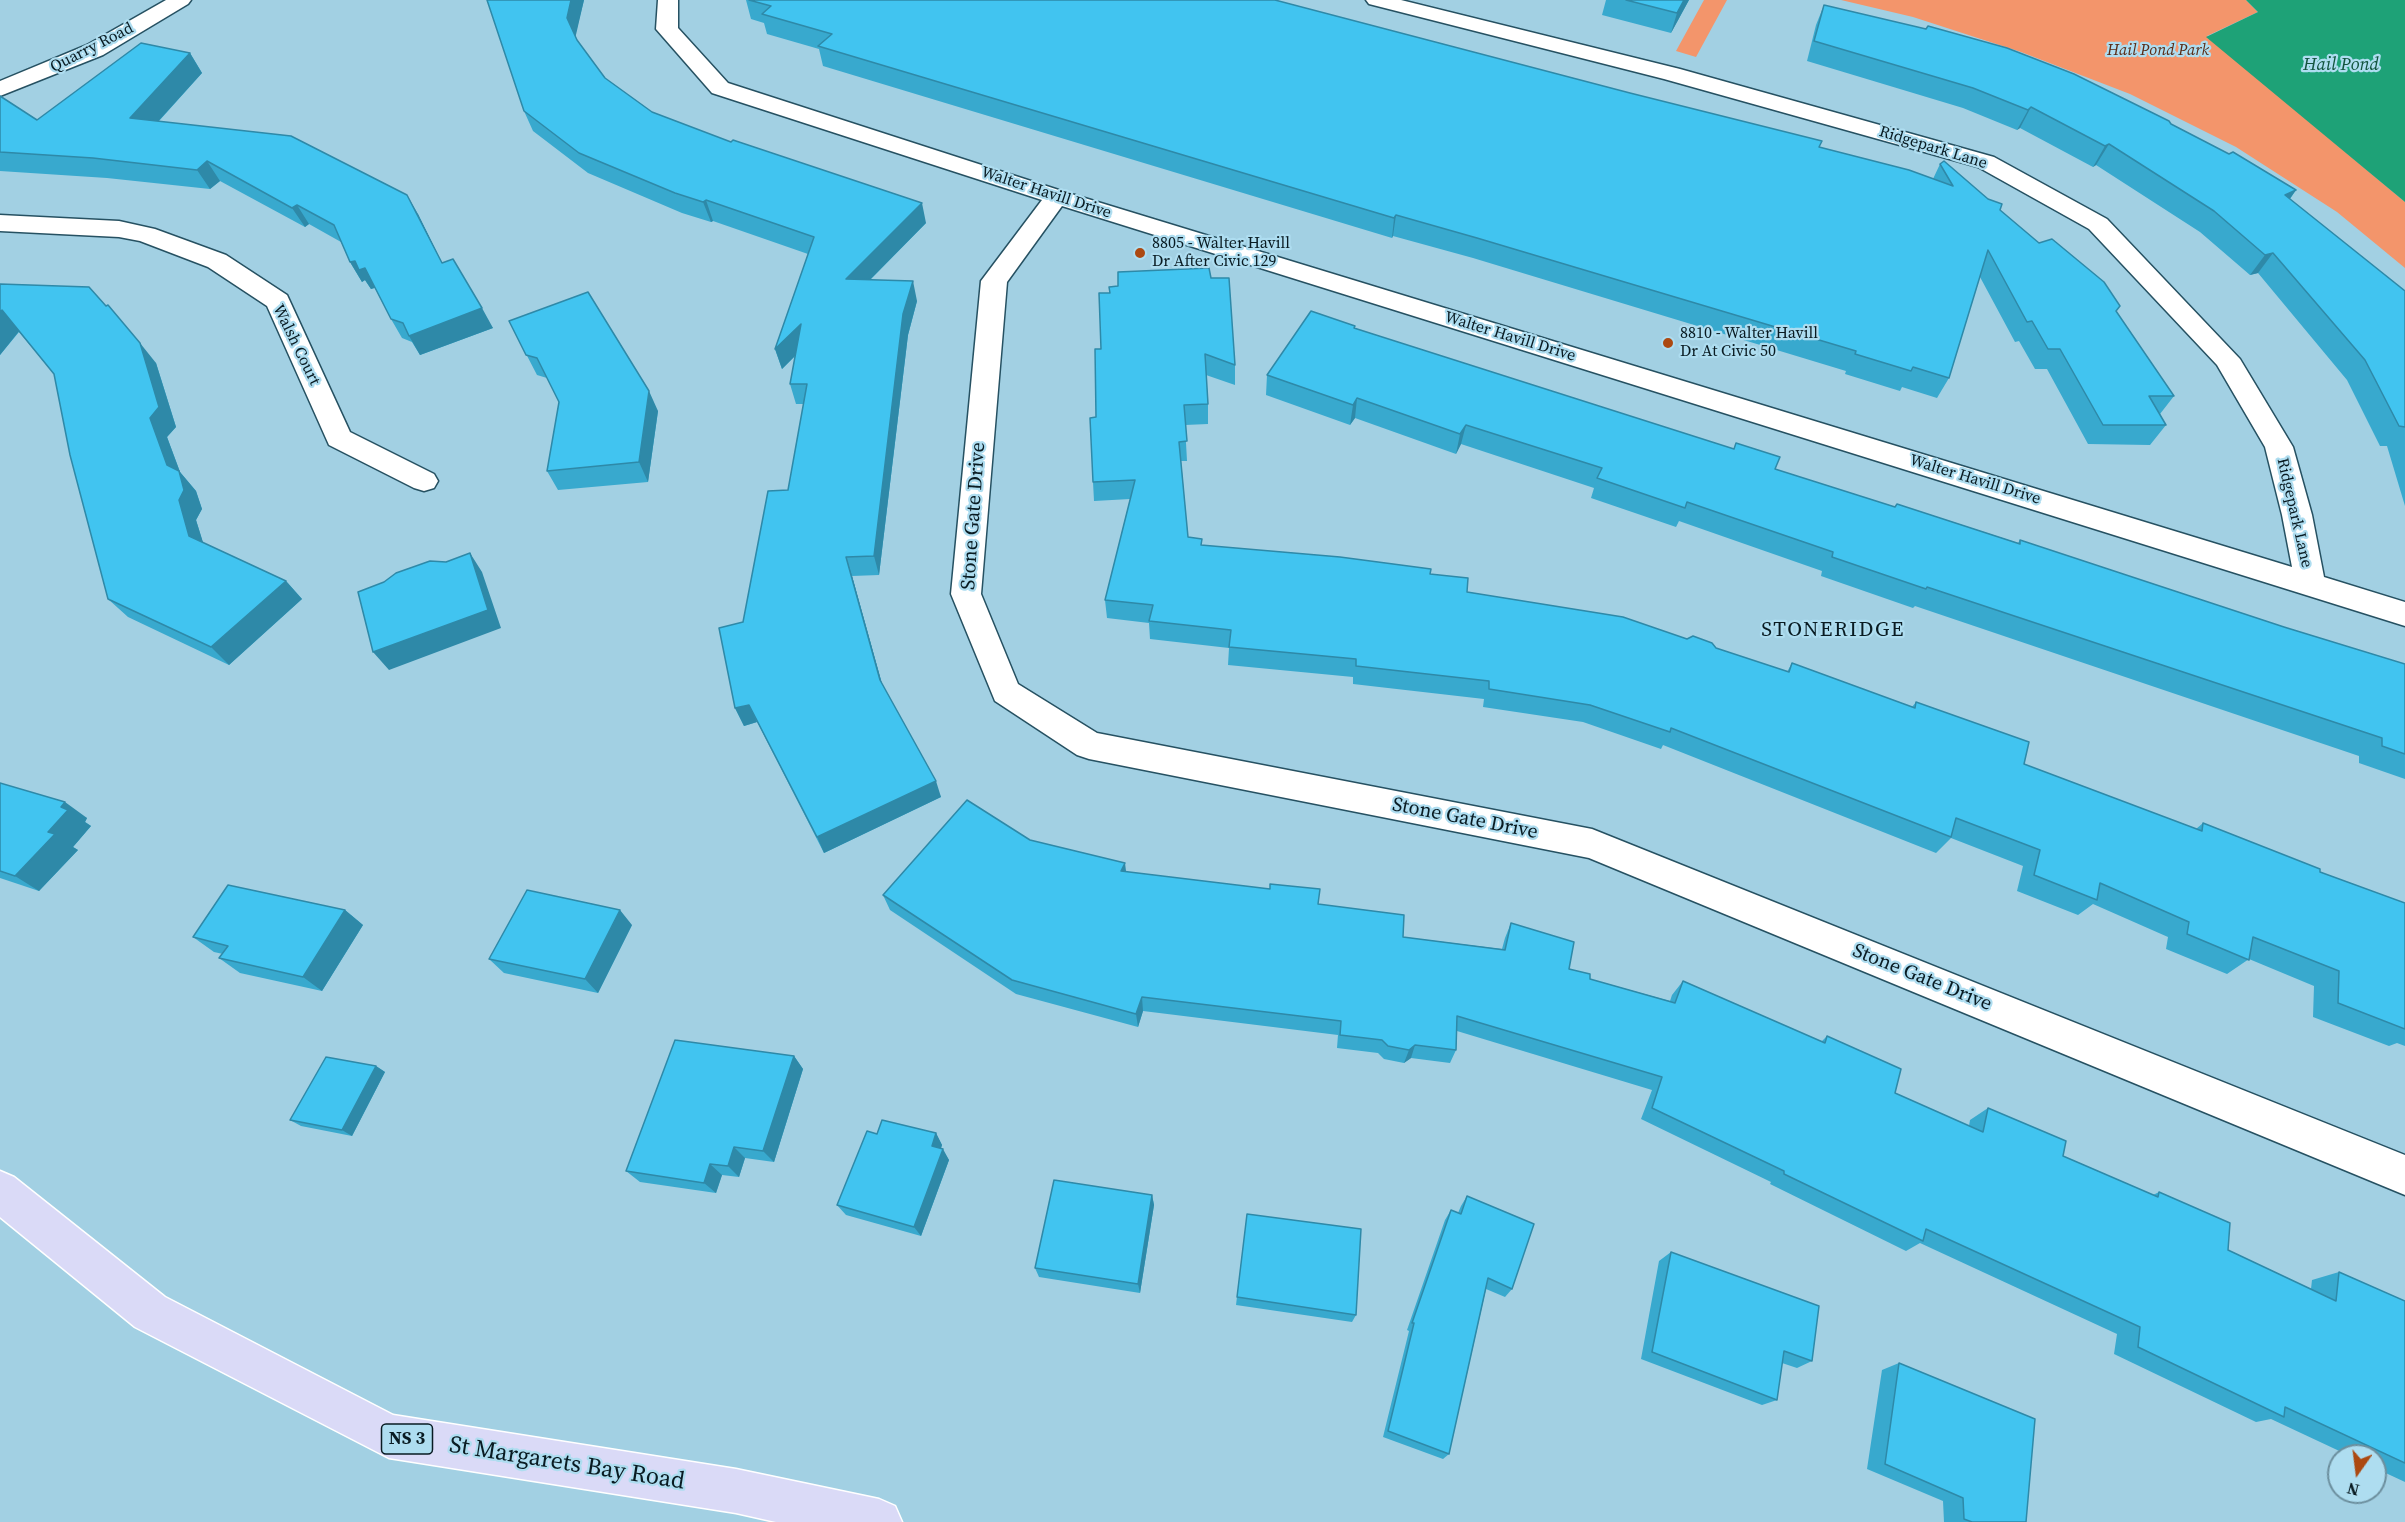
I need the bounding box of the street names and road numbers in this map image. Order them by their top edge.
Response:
street label: Quarry Road [47,19,137,77]
street label: Ridgepark Lane [1877,122,1989,174]
street label: Walter Havill Drive [978,163,1114,223]
street label: Walsh Court [268,301,324,389]
street label: Walter Havill Drive [1442,308,1578,366]
street label: Stone Gate Drive [957,441,991,591]
street label: Walter Havill Drive [1907,451,2043,509]
street label: Ridgepark Lane [2272,456,2316,570]
street label: Stone Gate Drive [1390,793,1540,845]
street label: Stone Gate Drive [1849,939,1995,1017]
road number: NS 3 [382,1424,432,1454]
street label: St Margarets Bay Road [447,1431,687,1497]

